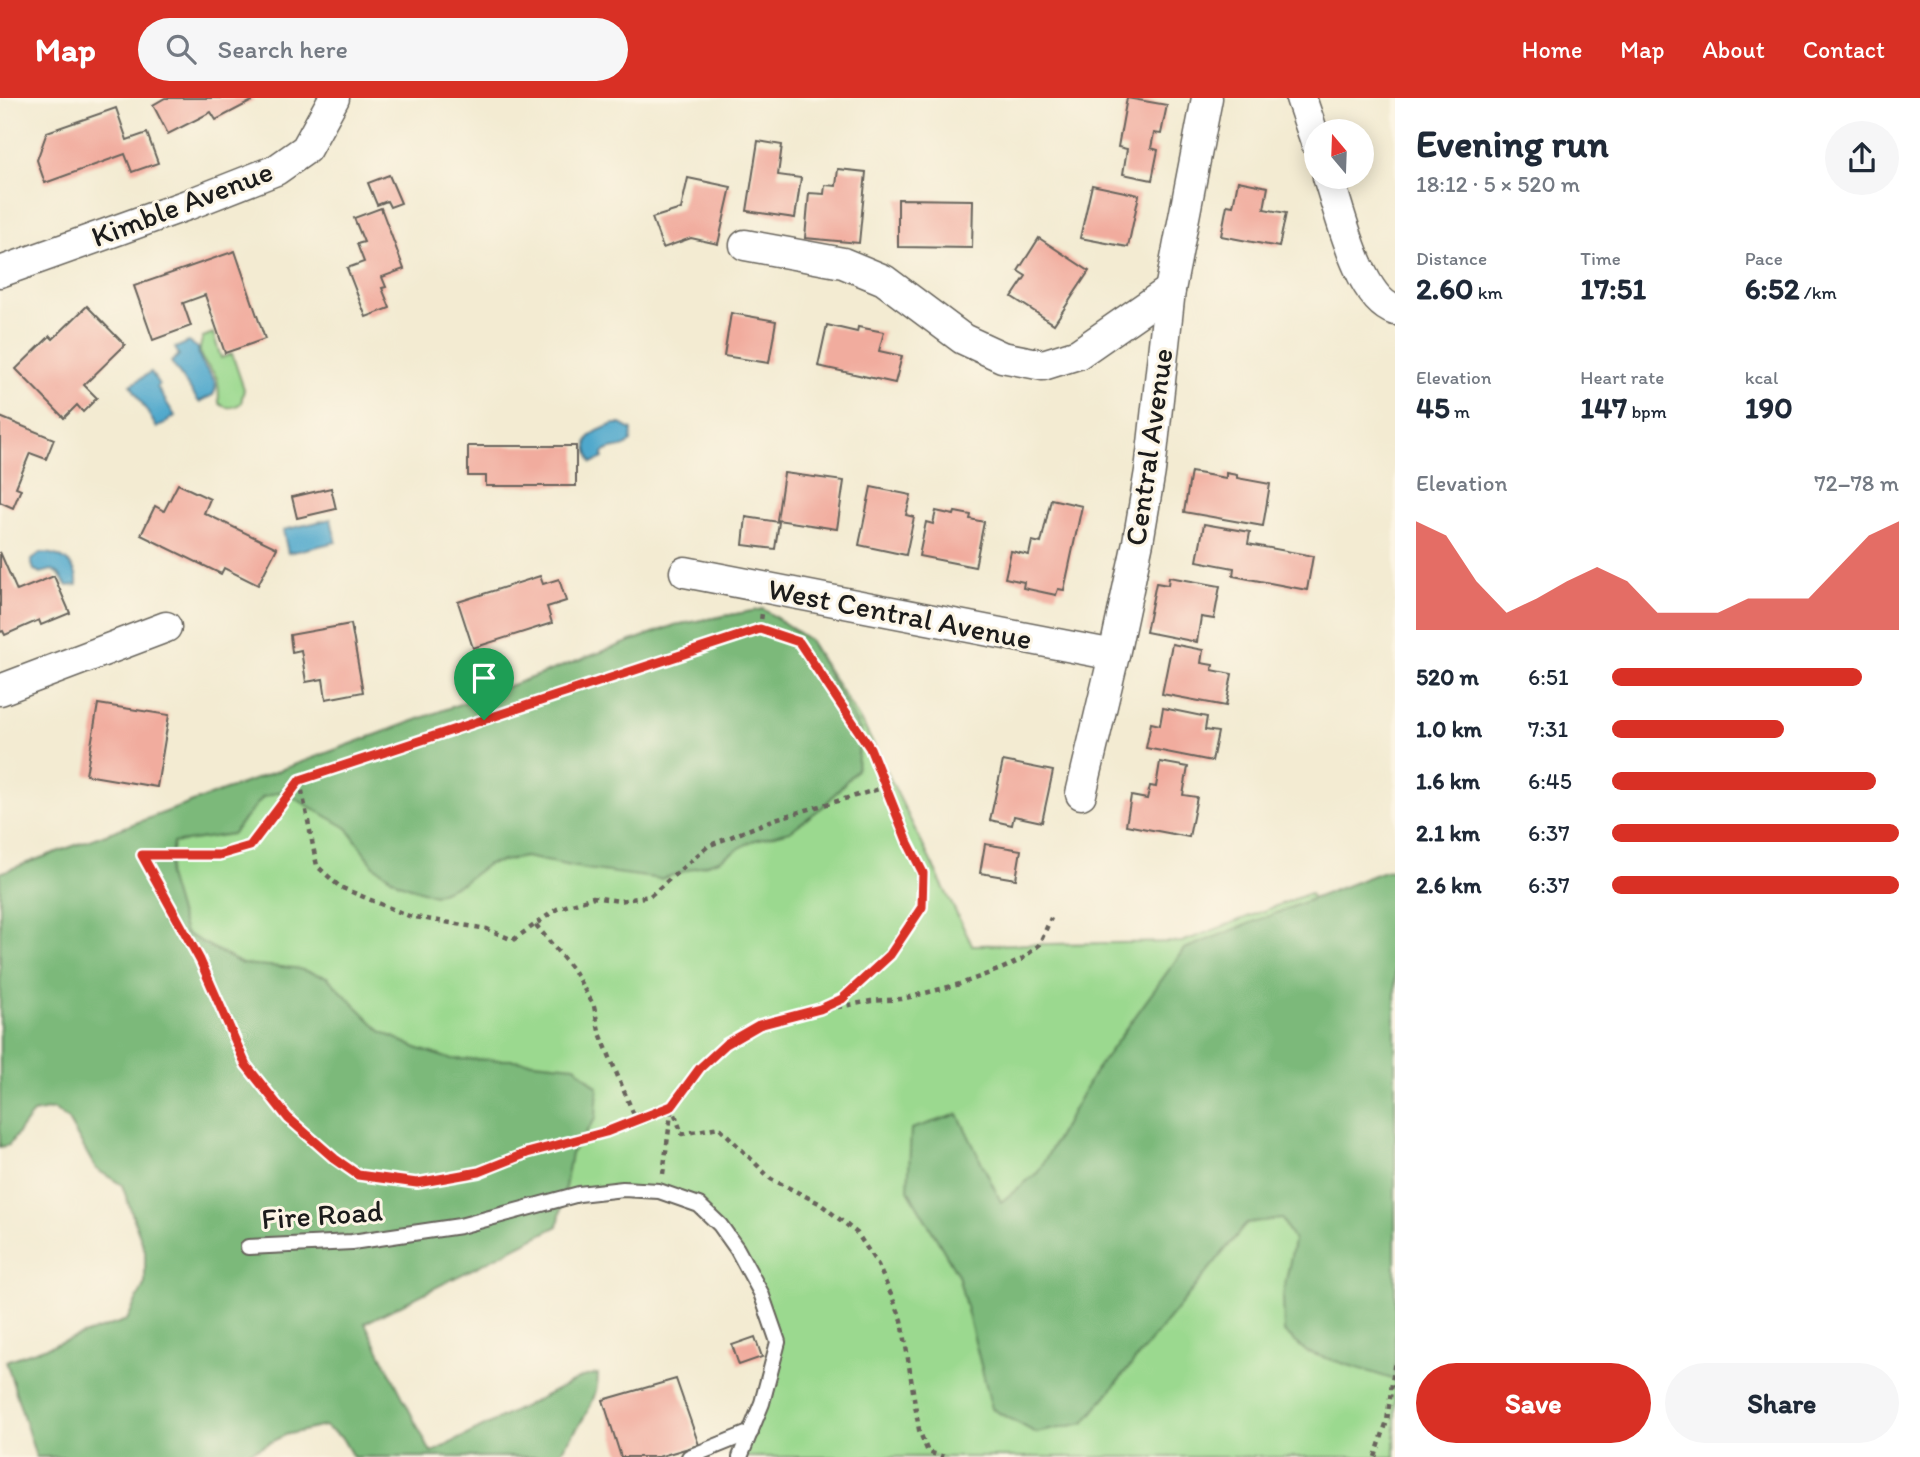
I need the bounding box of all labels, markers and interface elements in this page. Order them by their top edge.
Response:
search box [138,18,628,81]
text: Map [35,30,96,69]
icon: search [162,30,200,68]
text: Search here [218,33,348,65]
text: Home [1522,35,1582,64]
text: Map [1620,35,1664,64]
text: About [1702,35,1765,64]
text: Contact [1803,35,1885,64]
north arrow [1304,119,1374,189]
map controls [1304,119,1374,189]
text: Evening run [1416,121,1609,167]
button: share [1825,121,1899,195]
street label: Kimble Avenue [86,152,278,255]
text: 18:12 · 5 × 520 m [1416,170,1580,198]
text: Distance [1416,247,1487,270]
text: Time [1580,247,1621,270]
text: Pace [1745,247,1783,270]
text: 2.60 [1416,270,1474,307]
text: 17:51 [1580,270,1646,307]
text: 6:52 [1745,270,1799,307]
text: km [1474,281,1503,304]
text: /km [1799,281,1837,304]
street label: Central Avenue [1116,346,1181,548]
text: Elevation [1416,366,1492,389]
text: Heart rate [1580,366,1664,389]
text: kcal [1745,366,1778,389]
text: 45 [1416,389,1450,426]
text: 147 [1580,389,1627,426]
text: 190 [1745,389,1793,426]
text: m [1450,400,1470,423]
text: bpm [1627,400,1667,423]
text: Elevation [1416,469,1507,497]
text: 72–78 m [1814,469,1899,497]
street label: West Central Avenue [765,570,1035,657]
pin [454,648,514,720]
icon: arrive [465,659,503,697]
text: 520 m [1416,663,1479,691]
text: 6:51 [1528,663,1569,691]
text: 1.0 km [1416,715,1482,743]
text: 7:31 [1528,715,1568,743]
text: 1.6 km [1416,767,1480,795]
text: 6:45 [1528,767,1572,795]
text: 2.1 km [1416,819,1480,847]
text: 6:37 [1528,819,1570,847]
text: 2.6 km [1416,871,1482,899]
text: 6:37 [1528,871,1570,899]
street label: Fire Road [260,1192,384,1237]
button: Save [1416,1363,1651,1443]
button: Share [1665,1363,1899,1443]

